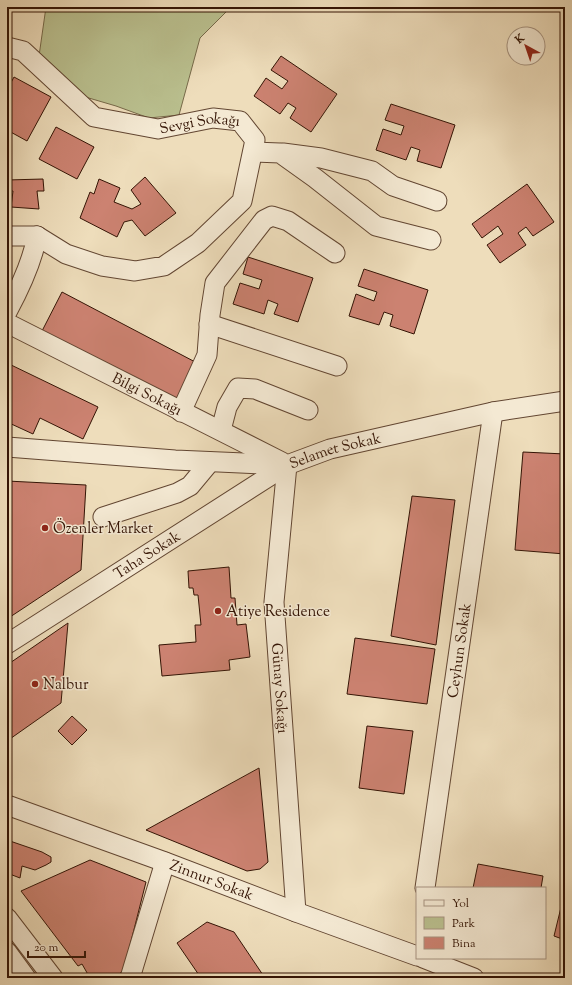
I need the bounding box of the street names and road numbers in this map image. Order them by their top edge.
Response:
street label: Sevgi Sokağı [158,109,241,140]
street label: Bilgi Sokağı [108,369,185,422]
street label: Selamet Sokak [287,429,383,475]
street label: Taha Sokak [110,527,185,585]
street label: Ceyhun Sokak [443,602,478,699]
street label: Günay Sokağı [265,642,292,734]
street label: Zinnur Sokak [166,856,256,907]

